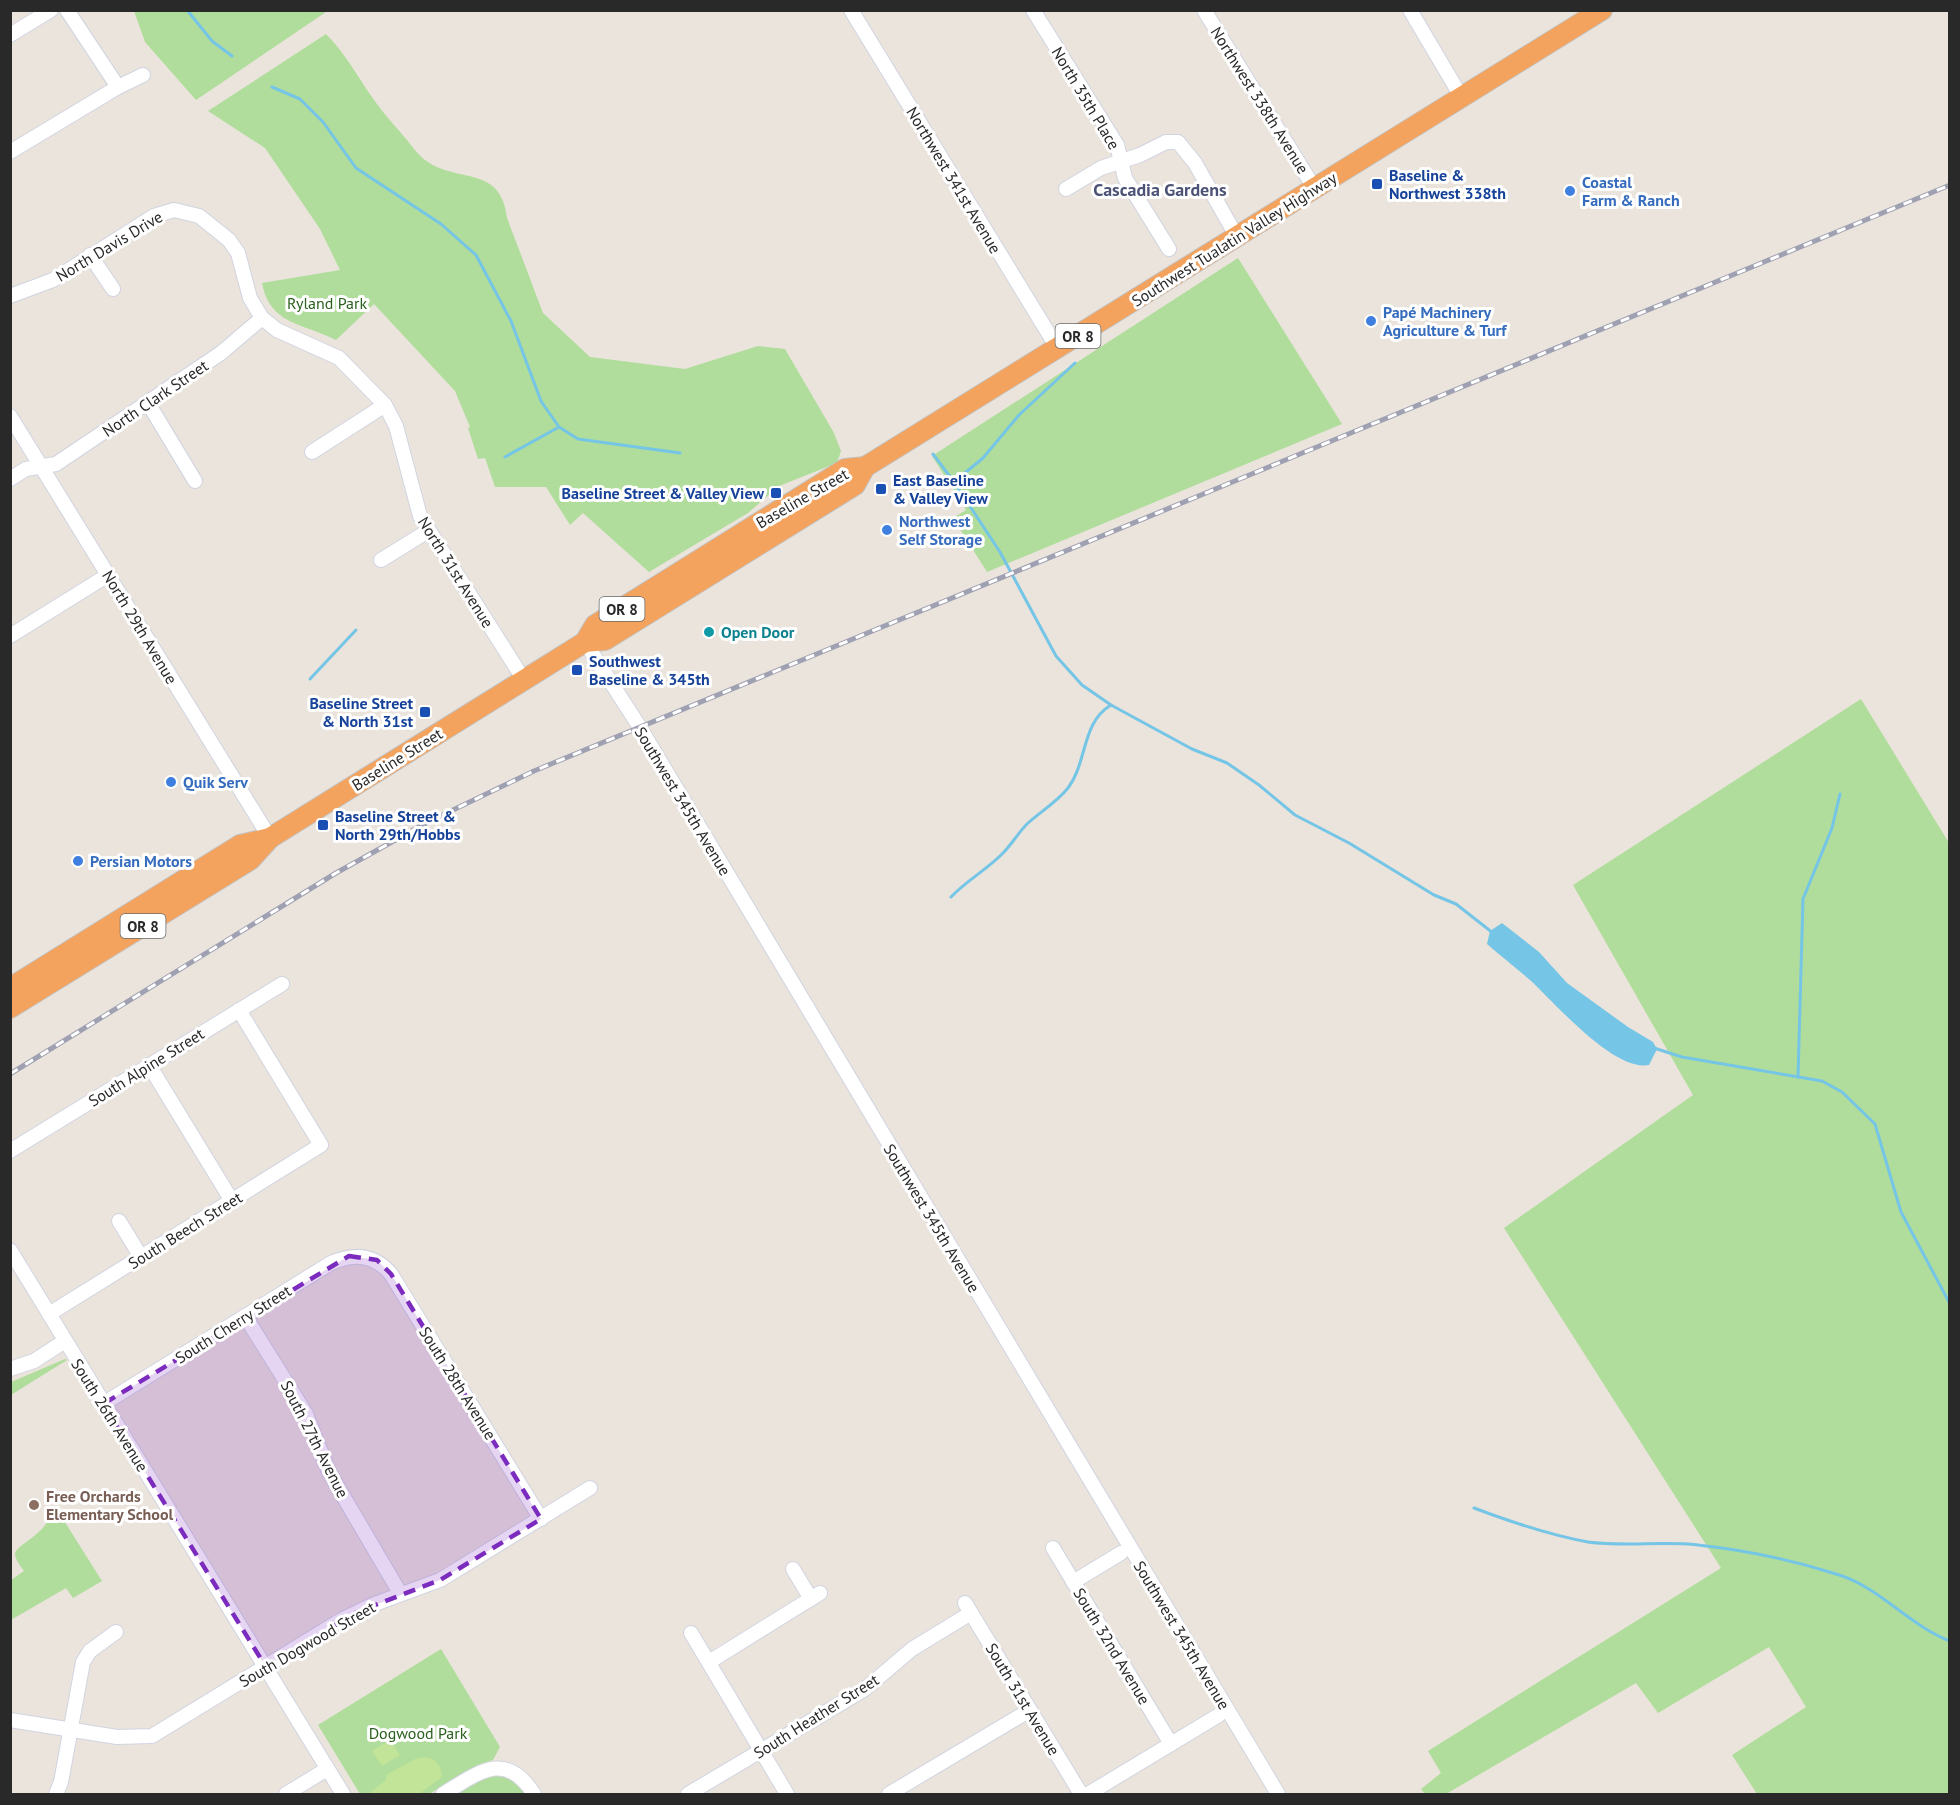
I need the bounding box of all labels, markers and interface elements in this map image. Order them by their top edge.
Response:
street label: Northwest 338th Avenue [1207,23,1313,177]
street label: North 35th Place [1048,43,1124,153]
street label: Northwest 341st Avenue [902,103,1006,257]
place label: Baseline & Northwest 338th [1389,165,1506,203]
street label: Southwest Tualatin Valley Highway [1128,167,1341,311]
place label: Coastal Farm & Ranch [1582,172,1680,210]
marker: Baseline & Northwest 338th [1370,177,1384,191]
district label: Cascadia Gardens [1093,178,1227,201]
marker: Coastal Farm & Ranch [1563,184,1577,198]
street label: North Davis Drive [52,206,166,286]
park label: Ryland Park [287,293,367,313]
place label: Papé Machinery Agriculture & Turf [1383,302,1507,340]
marker: Papé Machinery Agriculture & Turf [1364,314,1378,328]
road number: OR 8 [1056,324,1100,348]
street label: North Clark Street [98,355,212,441]
street label: Baseline Street [752,463,852,532]
place label: East Baseline & Valley View [893,470,988,508]
marker: East Baseline & Valley View [874,482,888,496]
place label: Baseline Street & Valley View [562,483,764,503]
marker: Baseline Street & Valley View [769,486,783,500]
place label: Northwest Self Storage [899,511,982,549]
street label: North 31st Avenue [414,513,498,631]
marker: Northwest Self Storage [880,523,894,537]
street label: North 29th Avenue [98,567,182,687]
road number: OR 8 [600,597,644,621]
place label: Open Door [721,622,795,642]
marker: Open Door [702,625,716,639]
place label: Southwest Baseline & 345th [589,651,710,689]
marker: Southwest Baseline & 345th [570,663,584,677]
place label: Baseline Street & North 31st [309,693,413,731]
marker: Baseline Street & North 31st [418,705,432,719]
street label: Baseline Street [348,723,447,795]
street label: Southwest 345th Avenue [631,723,735,879]
place label: Quik Serv [183,772,248,792]
marker: Quik Serv [164,775,178,789]
place label: Baseline Street & North 29th/Hobbs [335,806,461,844]
marker: Baseline Street & North 29th/Hobbs [316,818,330,832]
place label: Persian Motors [90,851,192,871]
marker: Persian Motors [71,854,85,868]
road number: OR 8 [120,914,166,938]
street label: South Alpine Street [84,1023,208,1111]
street label: Southwest 345th Avenue [880,1140,984,1296]
street label: South Beech Street [124,1187,246,1273]
street label: South Cherry Street [171,1280,295,1368]
street label: South 28th Avenue [415,1323,501,1443]
street label: South 26th Avenue [67,1355,153,1475]
street label: South 27th Avenue [277,1377,353,1501]
place label: Free Orchards Elementary School [46,1486,173,1524]
marker: Free Orchards Elementary School [27,1498,41,1512]
street label: Southwest 345th Avenue [1130,1557,1234,1713]
street label: South 32nd Avenue [1069,1584,1155,1708]
street label: South Dogwood Street [235,1596,379,1691]
street label: South 31st Avenue [982,1639,1064,1759]
street label: South Heather Street [750,1669,883,1763]
park label: Dogwood Park [369,1723,468,1743]

